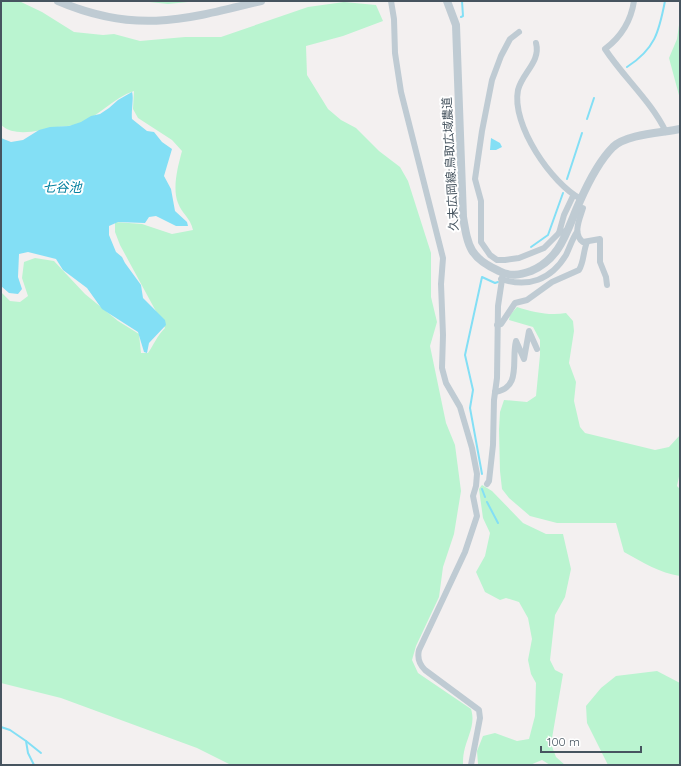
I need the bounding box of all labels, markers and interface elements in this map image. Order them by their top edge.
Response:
street label: 久末広岡線;鳥取広域農道 [439,97,461,231]
water label: 七谷池 [42,179,83,195]
scale bar [541,728,641,754]
text: 100 m [547,734,580,749]

